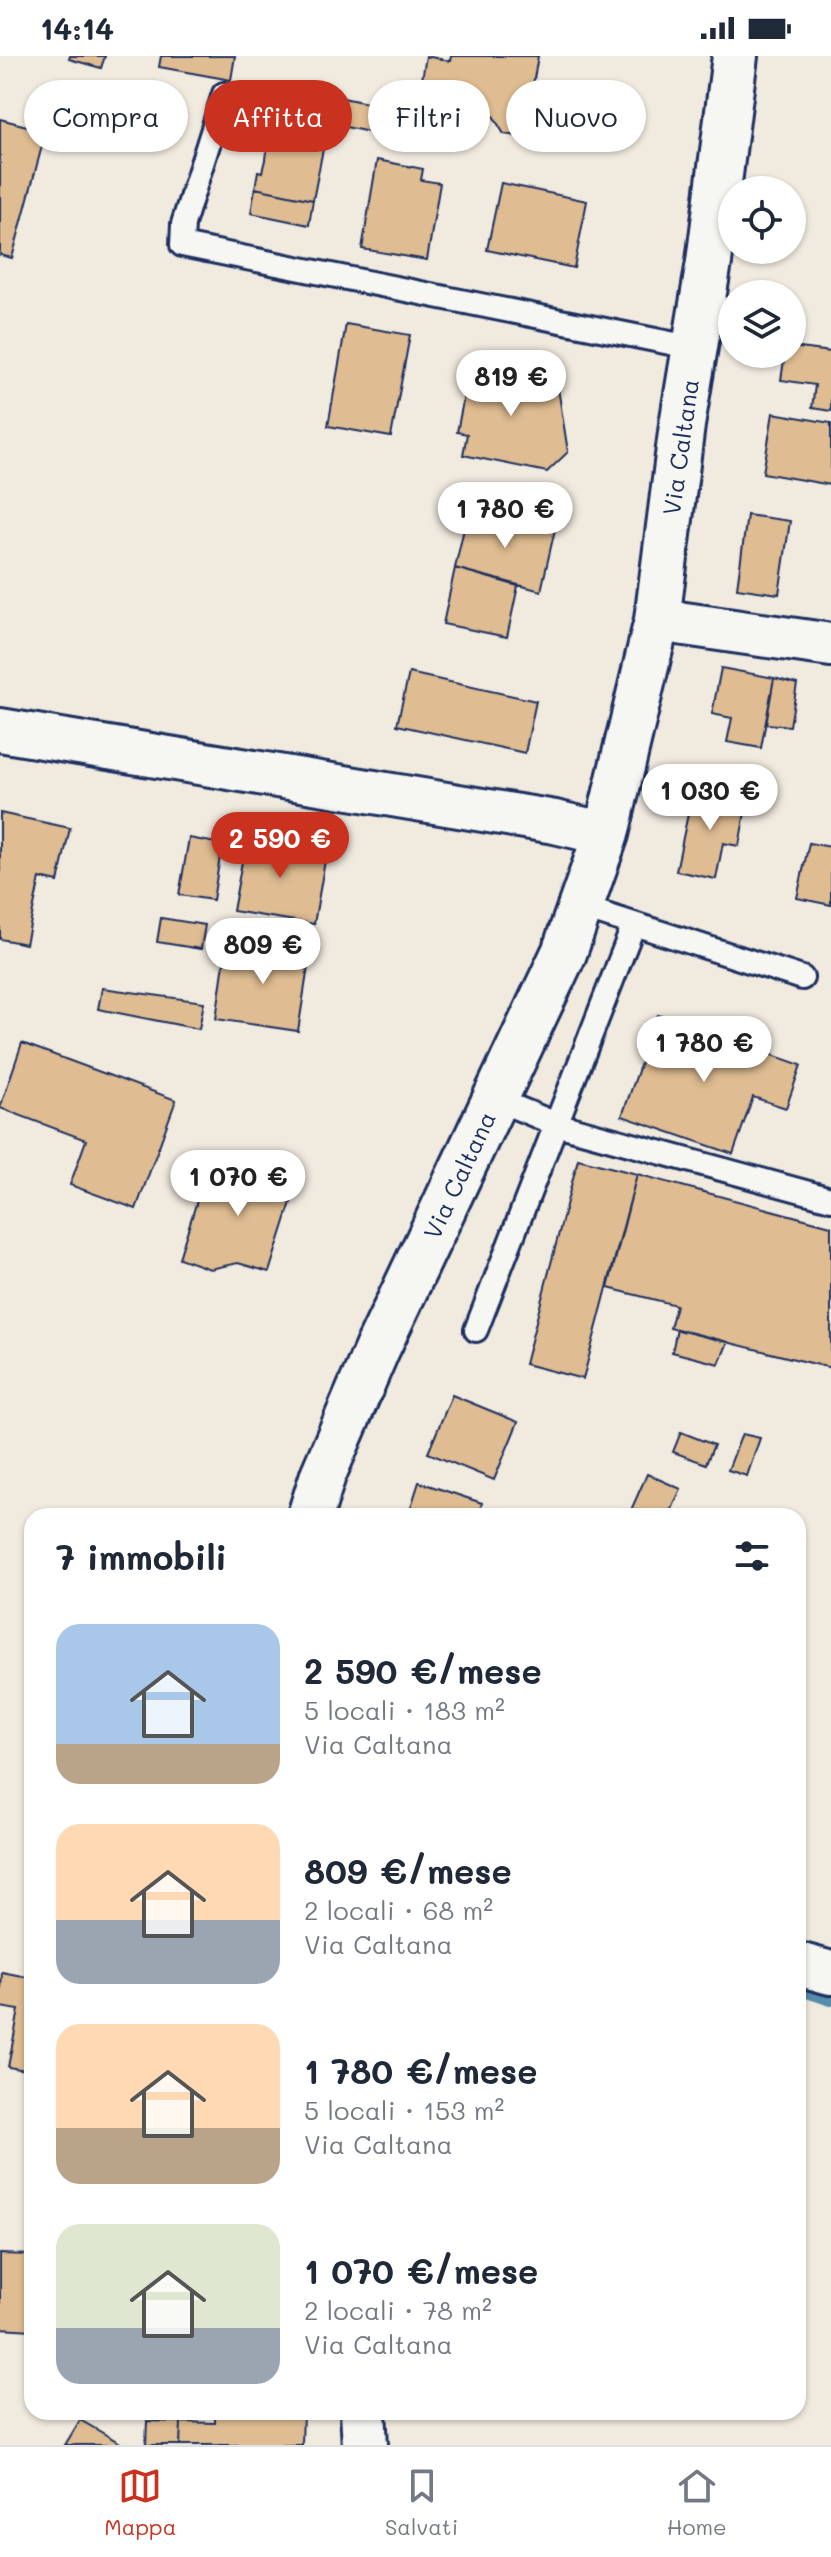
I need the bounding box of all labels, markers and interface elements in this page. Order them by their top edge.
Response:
text: 14:14 [40,8,114,48]
chip: Compra [24,80,188,152]
chip: Affitta [204,80,352,152]
chip: Filtri [368,80,490,152]
chip: Nuovo [506,80,646,152]
map controls [718,176,806,368]
button: locate [718,176,806,264]
button: layers [718,280,806,368]
pin: 819 € [455,350,567,418]
text: 819 € [474,359,548,393]
street label: Via Caltana [655,377,705,517]
pin: 1 780 € [431,482,579,550]
text: 1 780 € [456,491,554,525]
pin: 1 030 € [636,764,784,832]
text: 1 030 € [660,773,760,807]
pin: 2 590 € [206,812,354,880]
text: 2 590 € [229,821,331,855]
pin: 809 € [207,918,319,986]
text: 809 € [224,927,302,961]
pin: 1 780 € [630,1016,778,1084]
text: 1 780 € [655,1025,753,1059]
street label: Via Caltana [416,1106,502,1244]
pin: 1 070 € [164,1150,312,1218]
text: 1 070 € [188,1159,288,1193]
text: 7 immobili [56,1534,227,1579]
icon: filters [730,1534,774,1578]
text: 2 590 €/mese [304,1648,542,1693]
icon: home [120,1656,216,1752]
text: 5 locali · 183 m² [304,1693,505,1727]
text: Via Caltana [304,1727,453,1761]
text: 809 €/mese [304,1848,512,1893]
icon: home [120,1856,216,1952]
text: 2 locali · 68 m² [304,1893,493,1927]
text: Via Caltana [304,1927,453,1961]
text: 1 780 €/mese [304,2048,538,2093]
icon: home [120,2056,216,2152]
text: 5 locali · 153 m² [304,2093,504,2127]
text: Via Caltana [304,2127,453,2161]
text: 1 070 €/mese [304,2248,538,2293]
icon: home [120,2256,216,2352]
text: 2 locali · 78 m² [304,2293,492,2327]
text: Via Caltana [304,2327,453,2361]
tab: Mappa [104,2464,176,2541]
tab: Salvati [385,2464,458,2541]
tab: Home [667,2464,727,2541]

